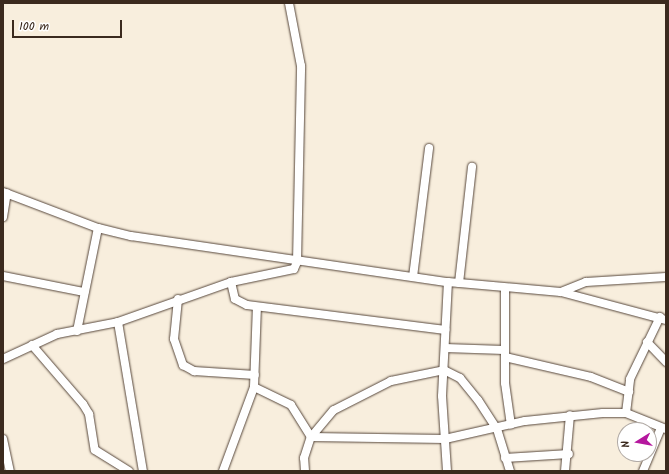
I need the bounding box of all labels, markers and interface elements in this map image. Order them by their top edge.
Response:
scale bar [14,12,124,38]
text: 100 m [19,17,49,36]
north arrow [617,422,657,462]
text: N [617,439,636,449]

